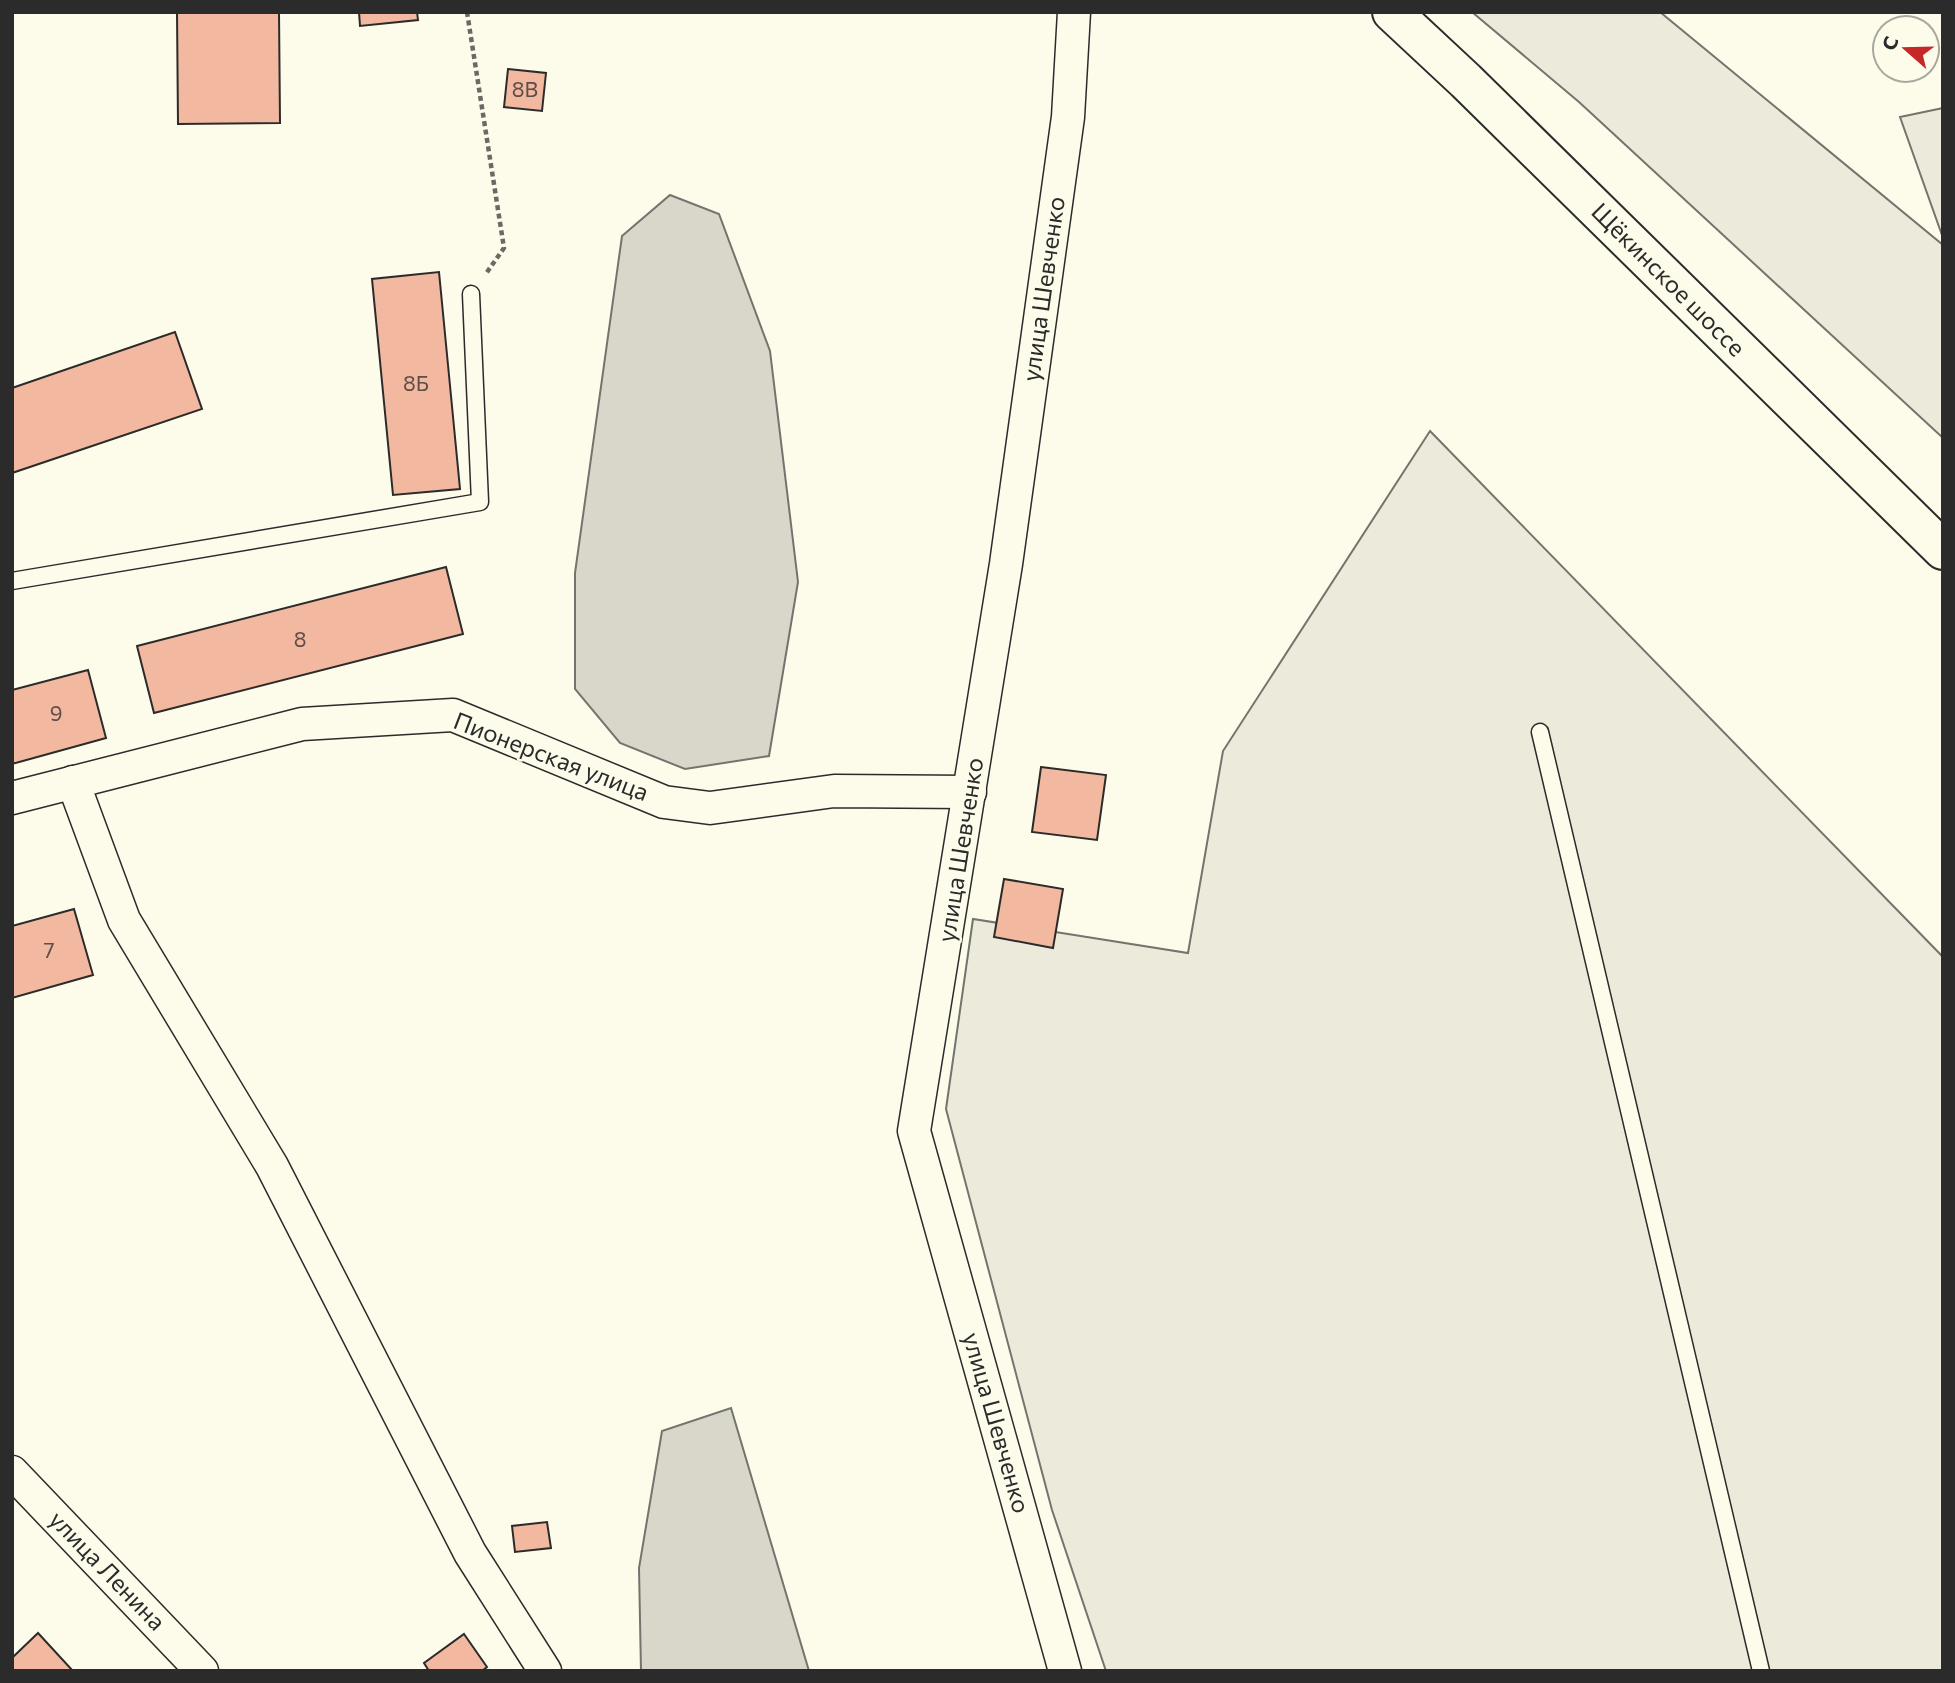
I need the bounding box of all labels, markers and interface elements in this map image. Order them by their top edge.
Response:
north arrow [1871,14,1941,84]
text: С [1877,33,1903,53]
house number: 8В [512,76,538,101]
street label: улица Шевченко [1015,194,1070,383]
street label: Щёкинское шоссе [1586,196,1752,362]
house number: 8Б [403,370,429,395]
house number: 8 [294,626,306,651]
house number: 9 [50,700,62,725]
street label: Пионерская улица [450,705,653,806]
street label: улица Шевченко [931,755,988,944]
house number: 7 [43,937,55,962]
street label: улица Шевченко [958,1329,1037,1516]
street label: улица Ленина [44,1504,172,1636]

